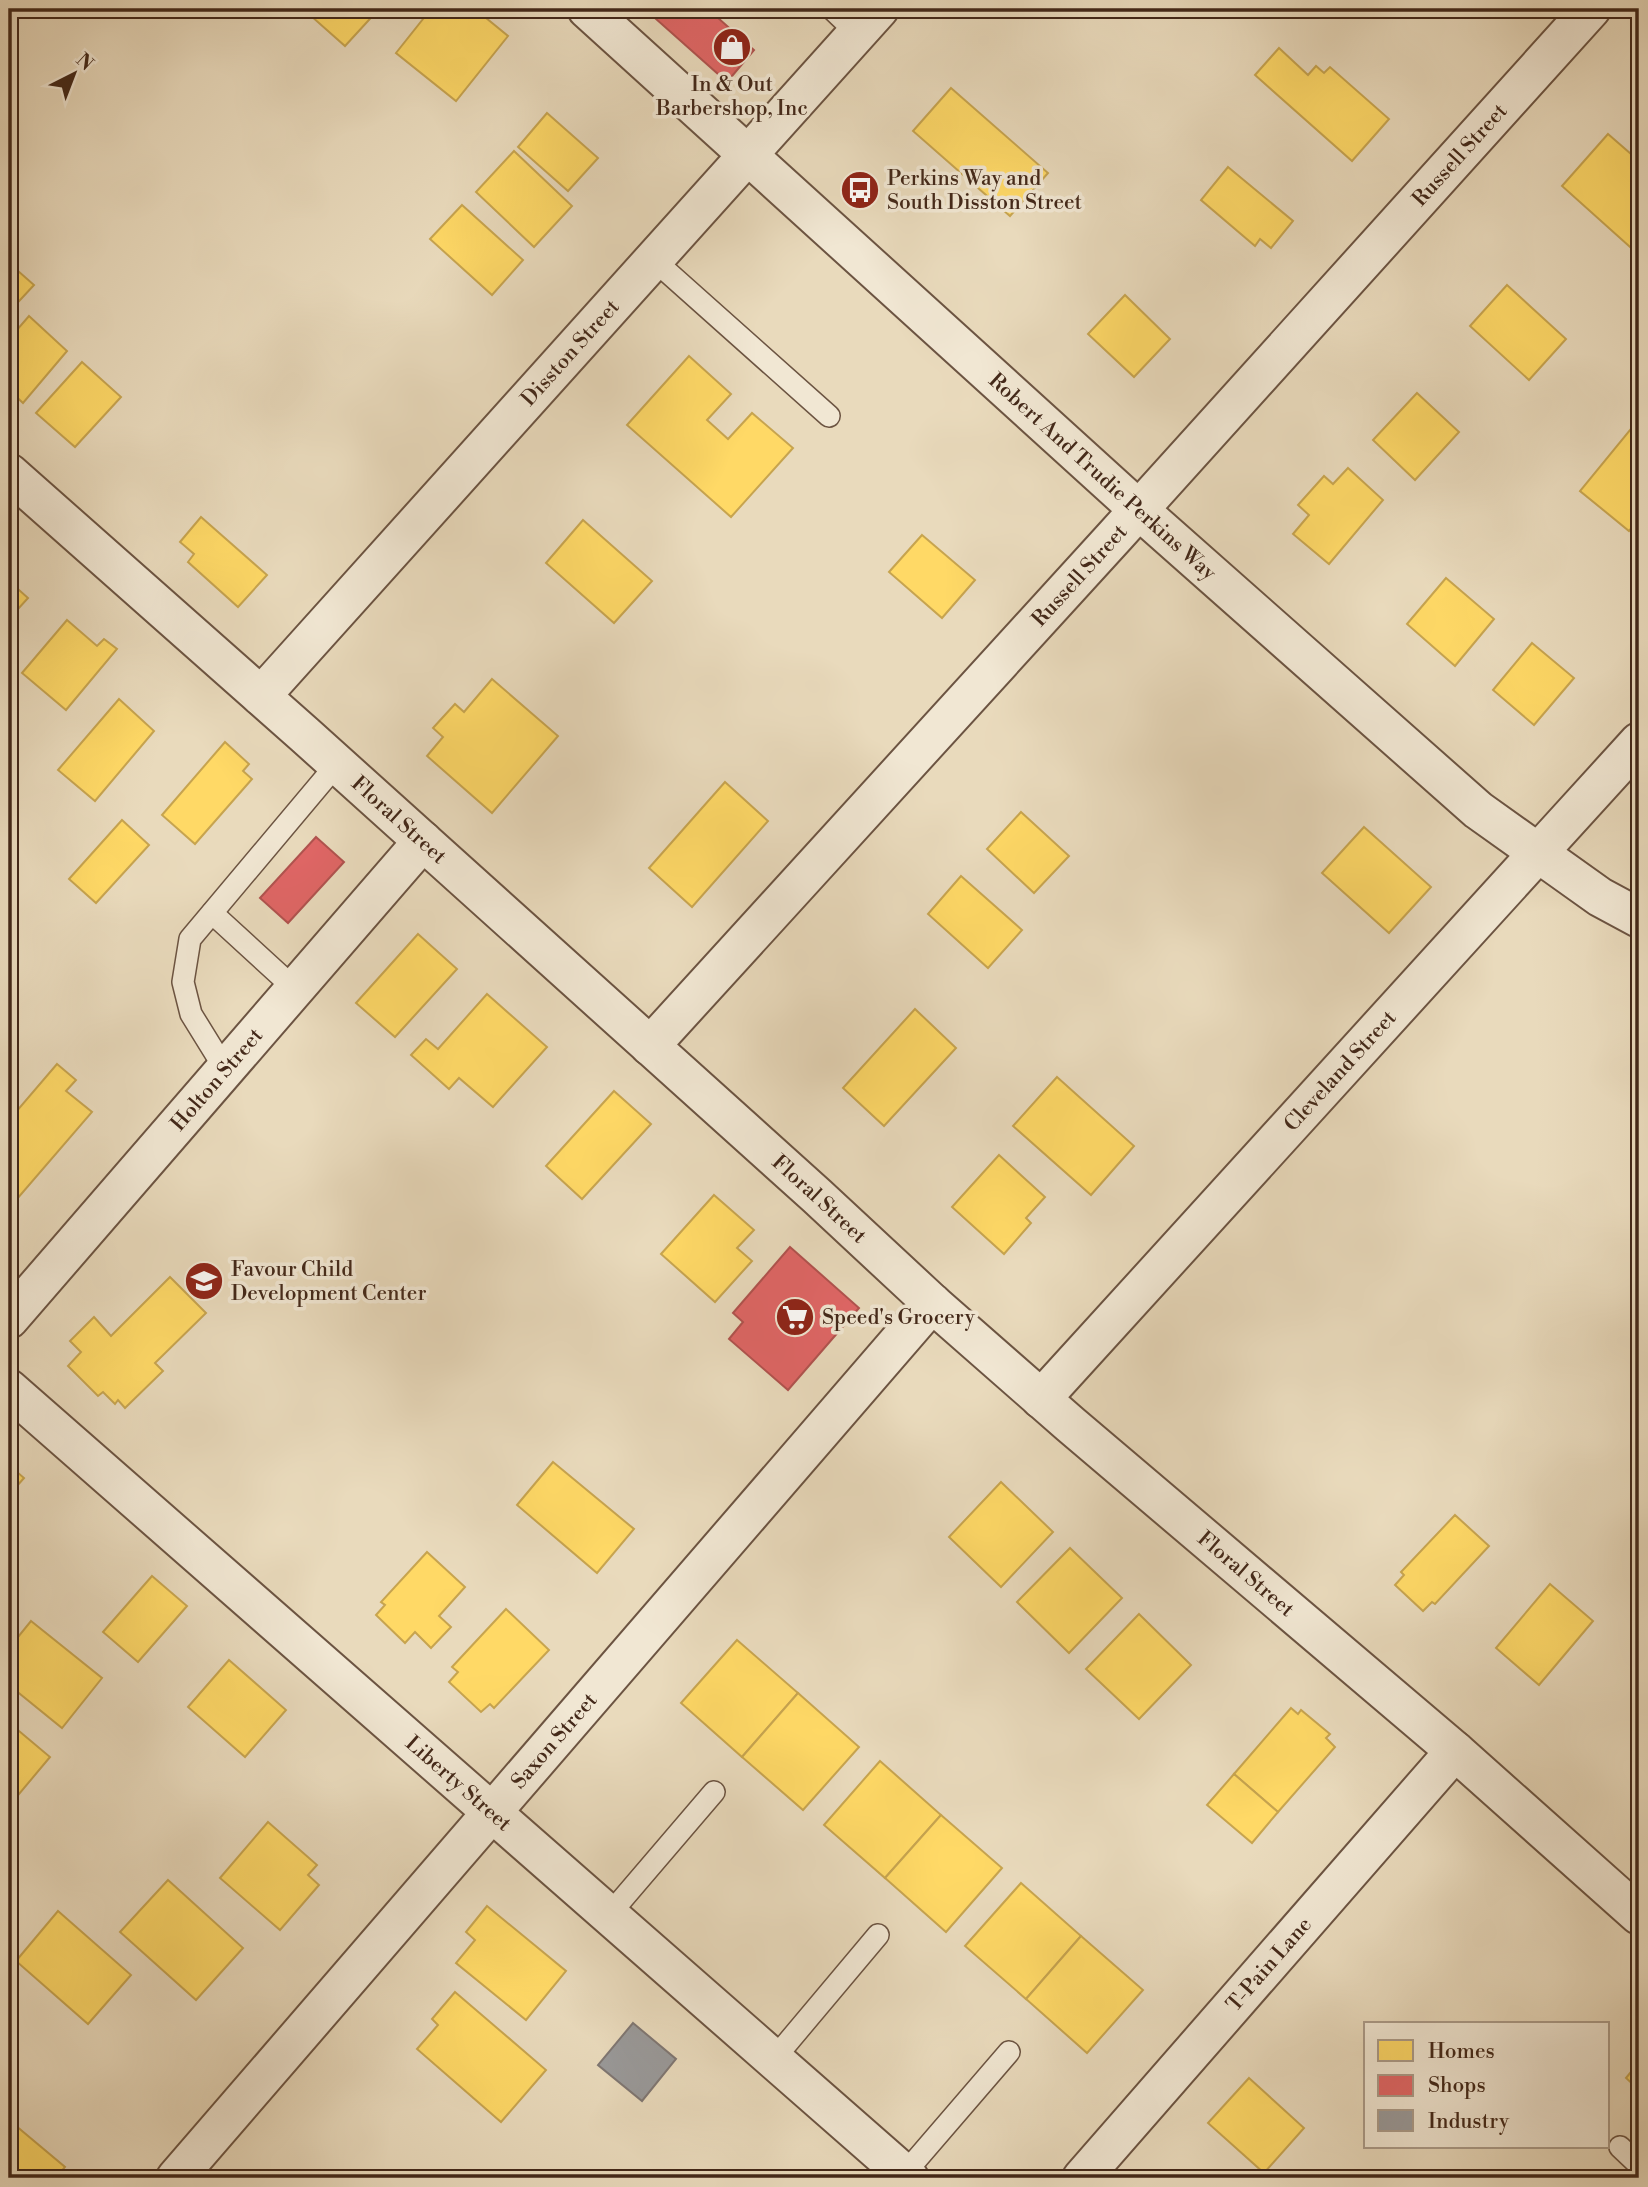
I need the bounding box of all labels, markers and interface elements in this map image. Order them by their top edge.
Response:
shop icon: In & Out Barbershop, Inc [711,26,753,68]
north arrow [38,38,108,108]
text: N [71,48,98,76]
place label: In & Out Barbershop, Inc [655,72,808,122]
street label: Russell Street [1407,98,1514,212]
place label: Perkins Way and South Disston Street [887,166,1083,216]
bus stop icon: Perkins Way and South Disston Street [839,169,881,211]
street label: Disston Street [516,294,626,412]
street label: Robert And Trudie Perkins Way [983,368,1222,587]
street label: Russell Street [1027,519,1134,633]
street label: Floral Street [346,771,452,870]
street label: Cleveland Street [1279,1005,1403,1137]
street label: Holton Street [166,1023,269,1137]
street label: Floral Street [766,1150,872,1250]
place label: Favour Child Development Center [231,1257,427,1307]
school or university icon: Favour Child Development Center [183,1260,225,1302]
supermarket icon: Speed's Grocery [774,1296,816,1338]
place label: Speed's Grocery [822,1305,976,1331]
street label: Floral Street [1192,1526,1300,1623]
street label: Saxon Street [506,1688,604,1795]
street label: Liberty Street [400,1731,517,1838]
street label: T-Pain Lane [1221,1912,1318,2017]
legend [1364,2022,1610,2148]
text: Homes [1428,2039,1495,2065]
text: Shops [1428,2073,1486,2099]
text: Industry [1428,2109,1510,2135]

